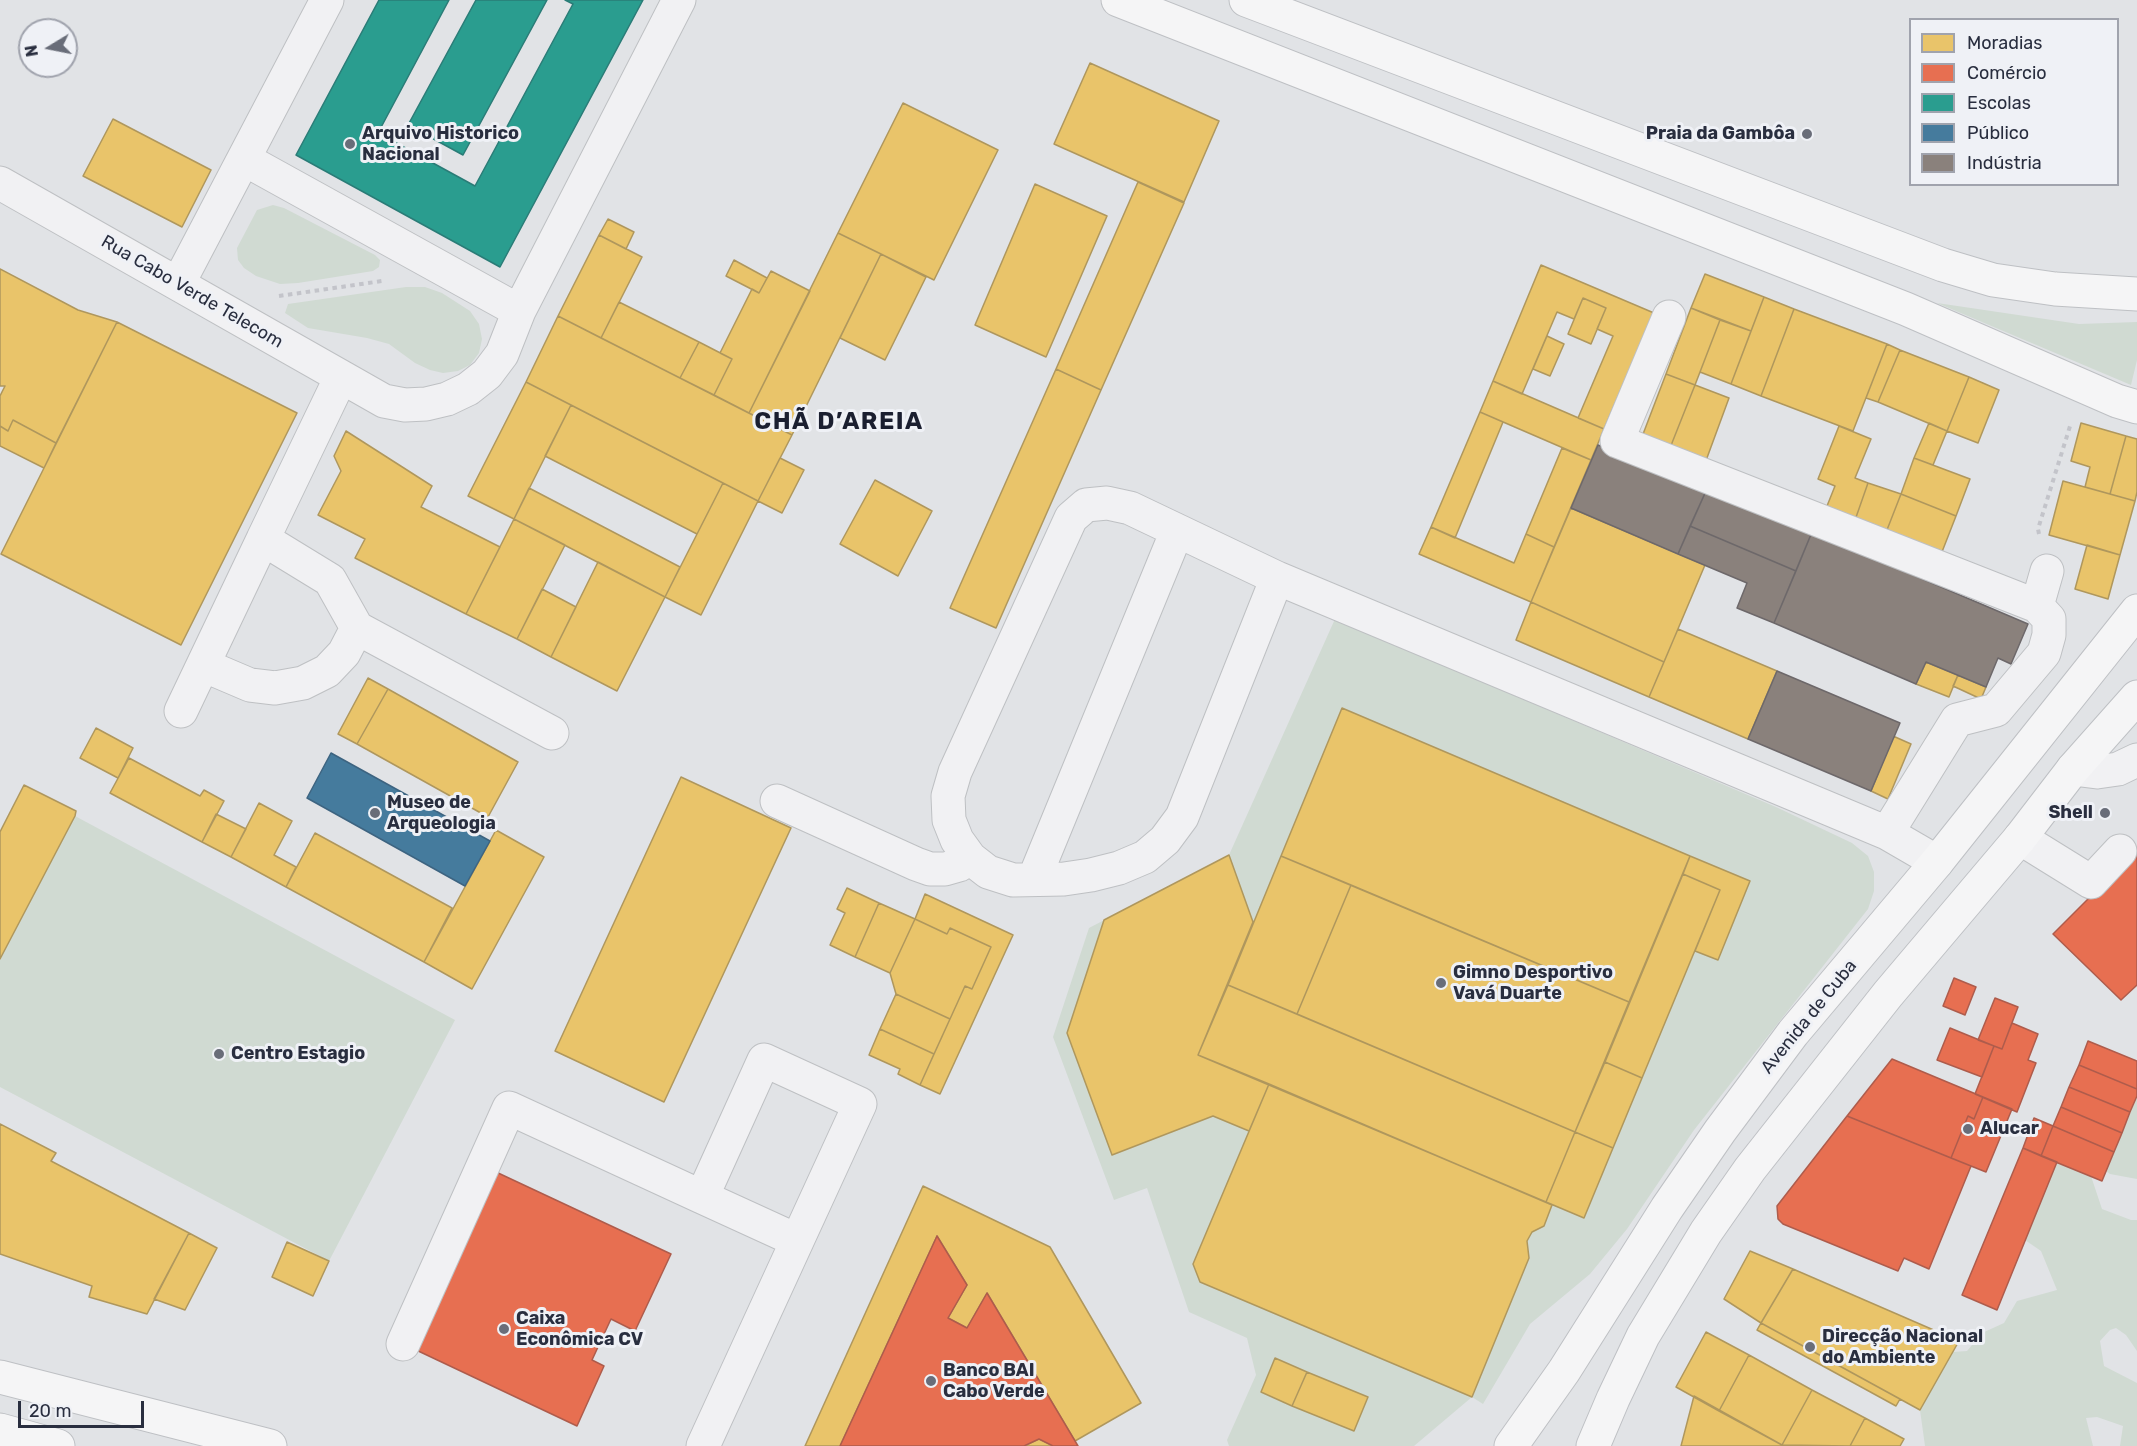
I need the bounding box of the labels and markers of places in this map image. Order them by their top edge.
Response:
place label: Arquivo Historico Nacional [362,123,519,166]
place label: Praia da Gambôa [1646,123,1795,145]
marker: Praia da Gambôa [1800,127,1814,141]
marker: Arquivo Historico Nacional [343,137,357,151]
place label: Museo de Arqueologia [387,792,496,834]
place label: Shell [2048,802,2093,824]
marker: Museo de Arqueologia [368,806,382,820]
marker: Shell [2098,806,2112,820]
place label: Gimno Desportivo Vavá Duarte [1453,962,1613,1004]
marker: Gimno Desportivo Vavá Duarte [1434,976,1448,990]
place label: Centro Estagio [231,1043,365,1065]
marker: Centro Estagio [212,1047,226,1061]
place label: Alucar [1980,1118,2039,1140]
marker: Alucar [1961,1122,1975,1136]
place label: Caixa Econômica CV [516,1308,643,1350]
marker: Caixa Econômica CV [497,1322,511,1336]
place label: Direcção Nacional do Ambiente [1822,1326,1983,1368]
marker: Direcção Nacional do Ambiente [1803,1340,1817,1354]
place label: Banco BAI Cabo Verde [943,1360,1045,1402]
marker: Banco BAI Cabo Verde [924,1374,938,1388]

